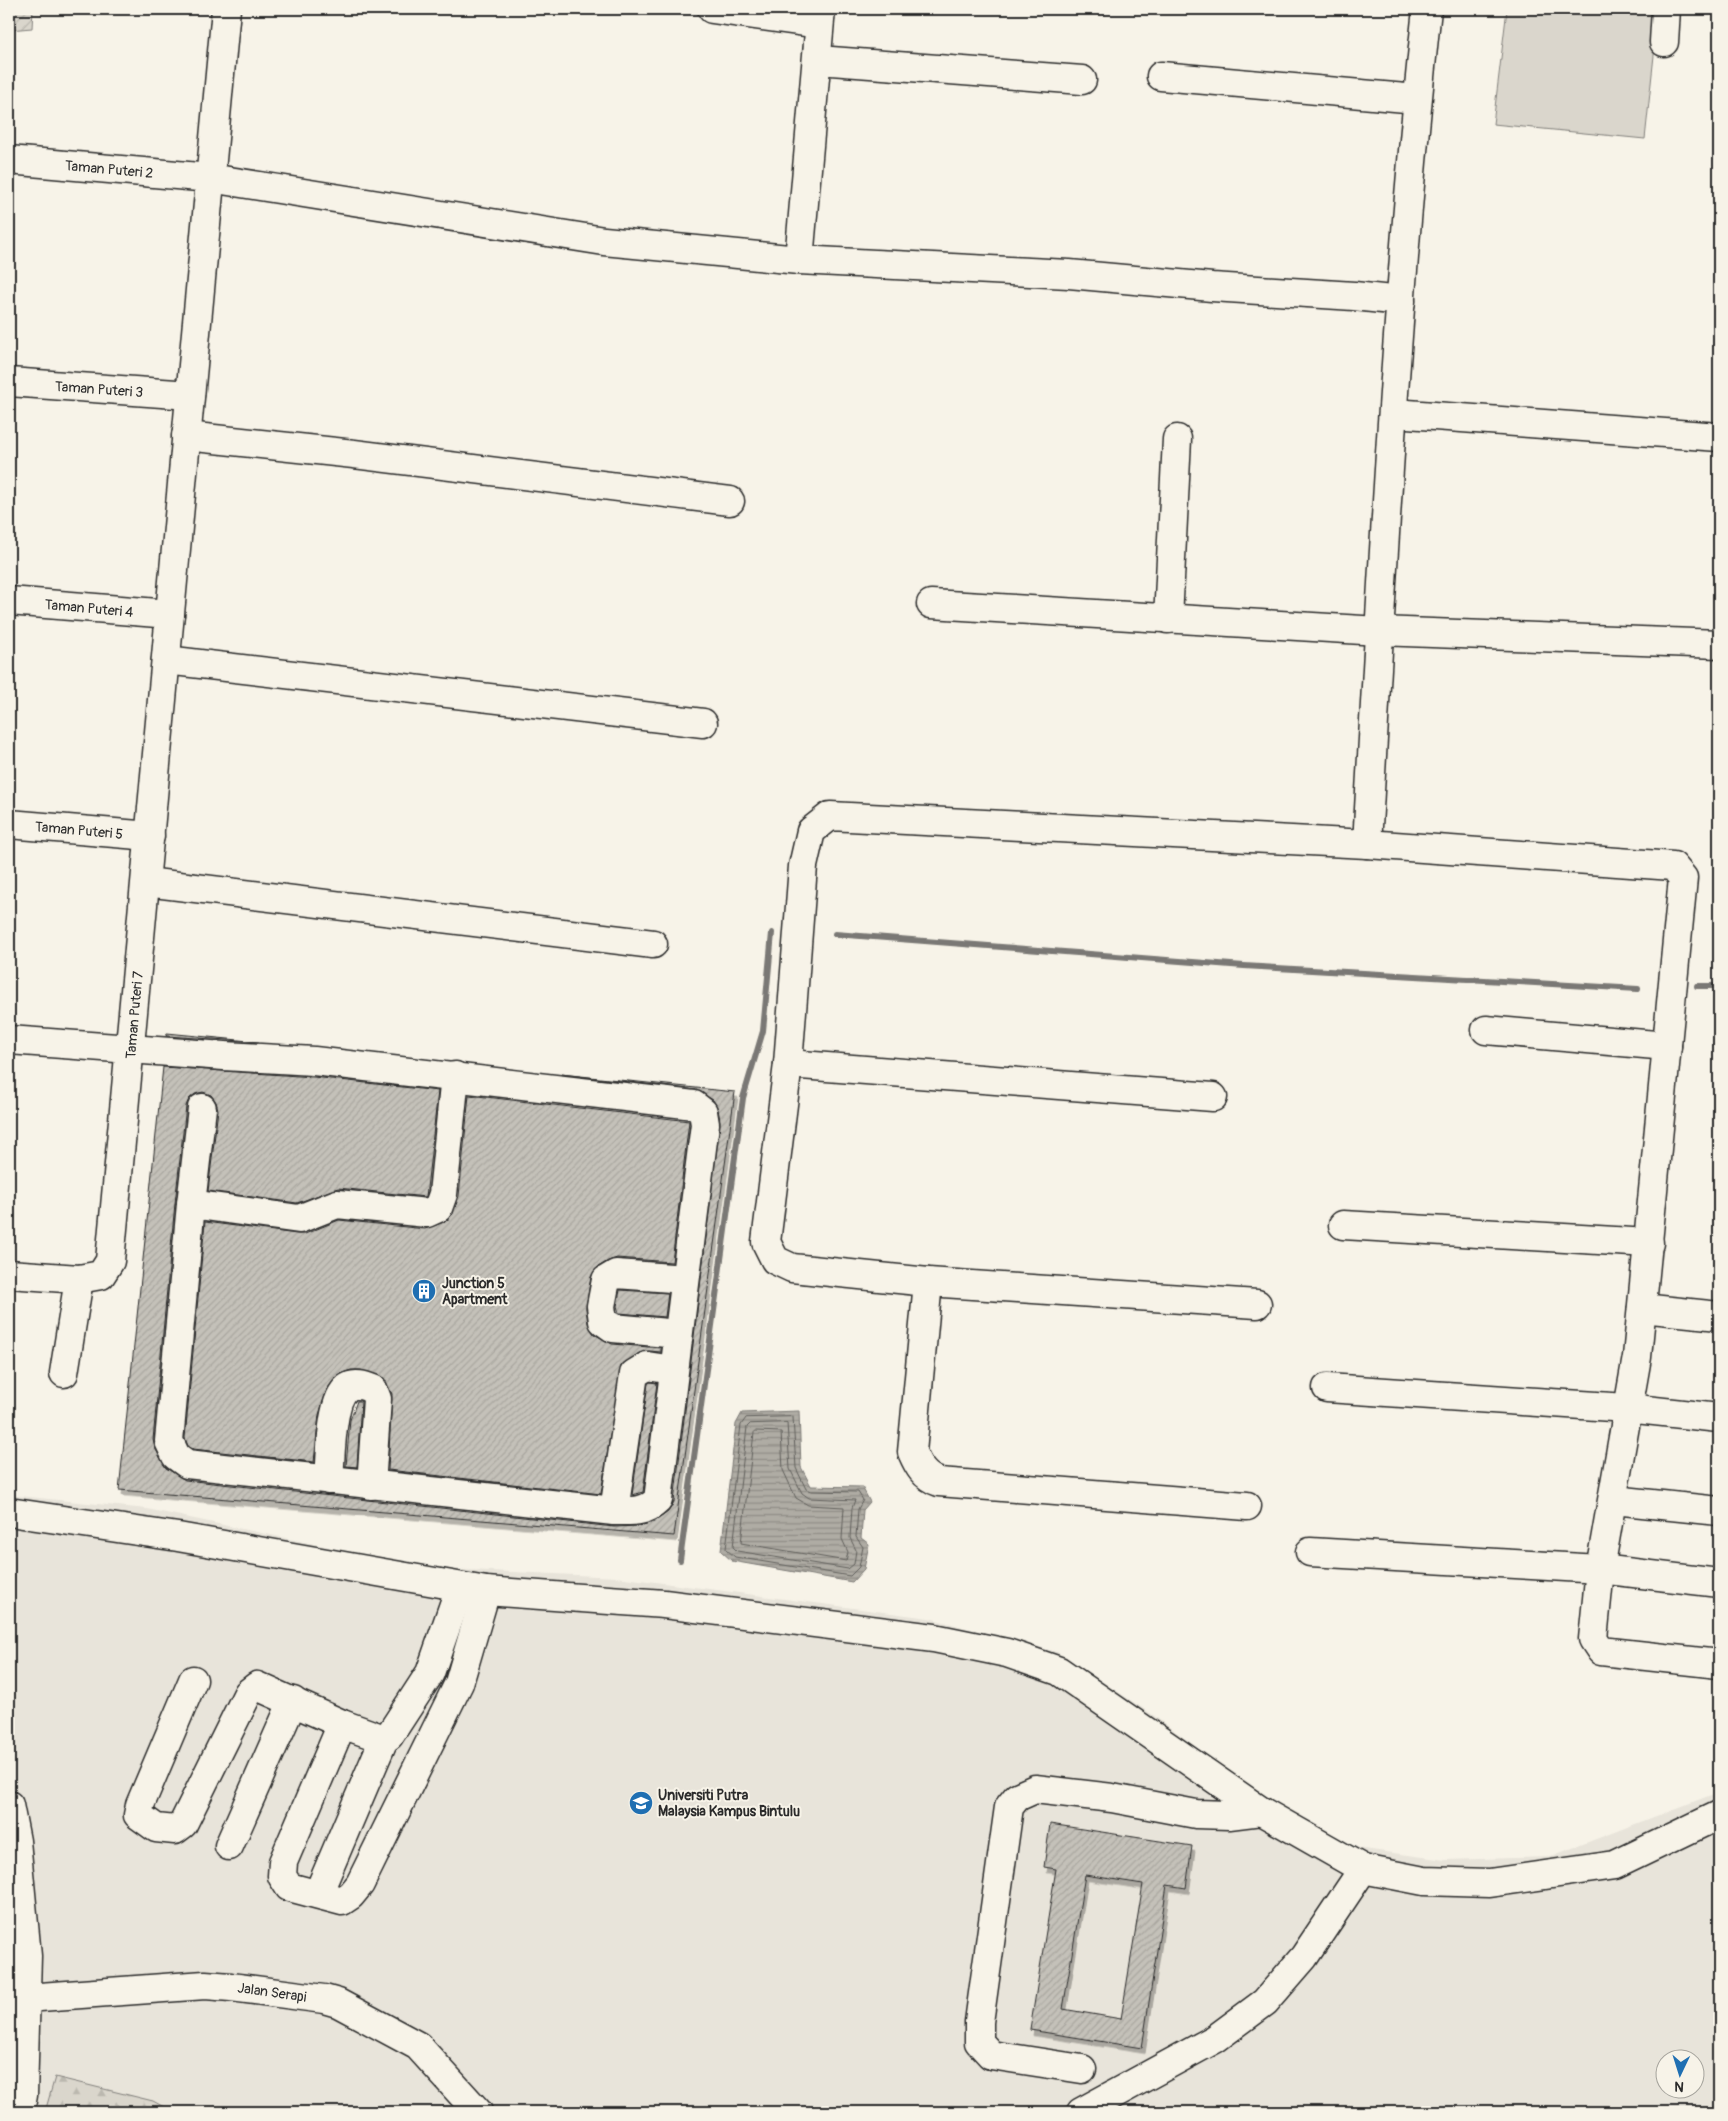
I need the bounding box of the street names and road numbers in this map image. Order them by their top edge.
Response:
street label: Taman Puteri 2 [64,157,154,182]
street label: Taman Puteri 3 [54,378,144,401]
street label: Taman Puteri 4 [44,596,134,621]
street label: Taman Puteri 5 [34,818,124,843]
street label: Taman Puteri 7 [122,970,147,1060]
street label: Jalan Serapi [236,1979,308,2006]

